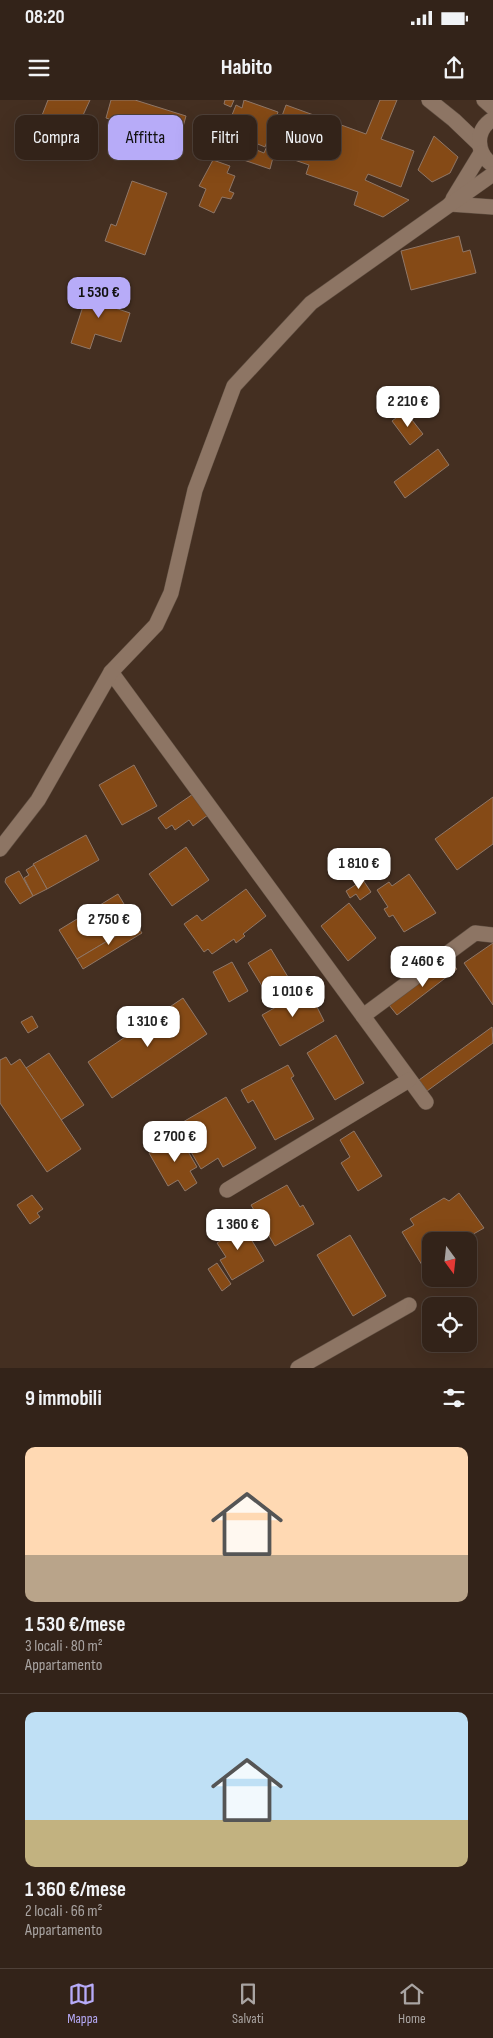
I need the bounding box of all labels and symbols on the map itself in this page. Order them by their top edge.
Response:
pin: 1 530 € [53,276,145,319]
pin: 2 210 € [362,386,454,428]
pin: 1 810 € [313,848,405,890]
pin: 2 750 € [63,904,155,946]
pin: 2 460 € [377,946,469,988]
pin: 1 010 € [247,976,339,1018]
pin: 1 310 € [102,1006,194,1048]
pin: 2 700 € [129,1120,221,1163]
pin: 1 360 € [192,1208,284,1251]
north arrow [422,1232,478,1288]

